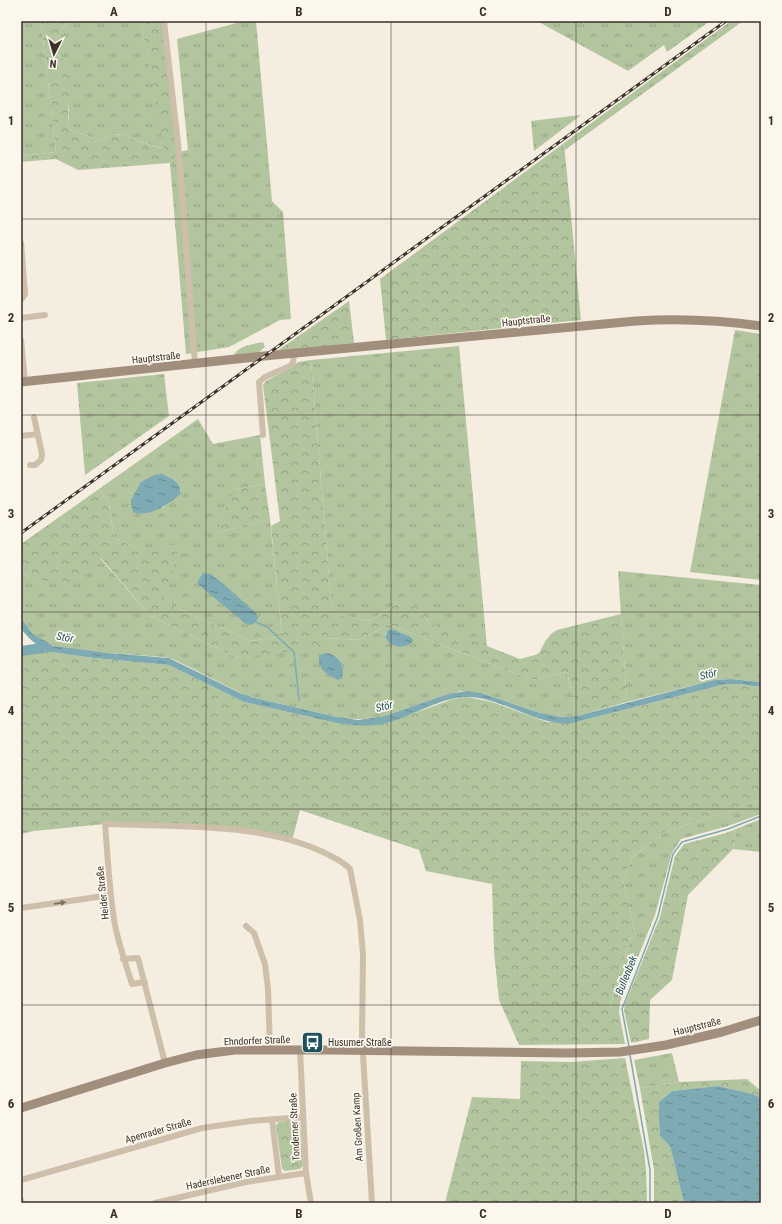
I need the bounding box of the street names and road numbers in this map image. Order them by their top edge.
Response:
street label: Hauptstraße [501,312,551,329]
street label: Hauptstraße [131,349,181,366]
street label: Heider Straße [94,865,111,920]
street label: Hauptstraße [672,1015,722,1038]
street label: Ehndorfer Straße [224,1034,291,1047]
street label: Am Großen Kamp [350,1092,365,1162]
street label: Tonderner Straße [287,1093,302,1161]
street label: Apenrader Straße [124,1116,193,1145]
street label: Haderslebener Straße [185,1163,271,1192]

